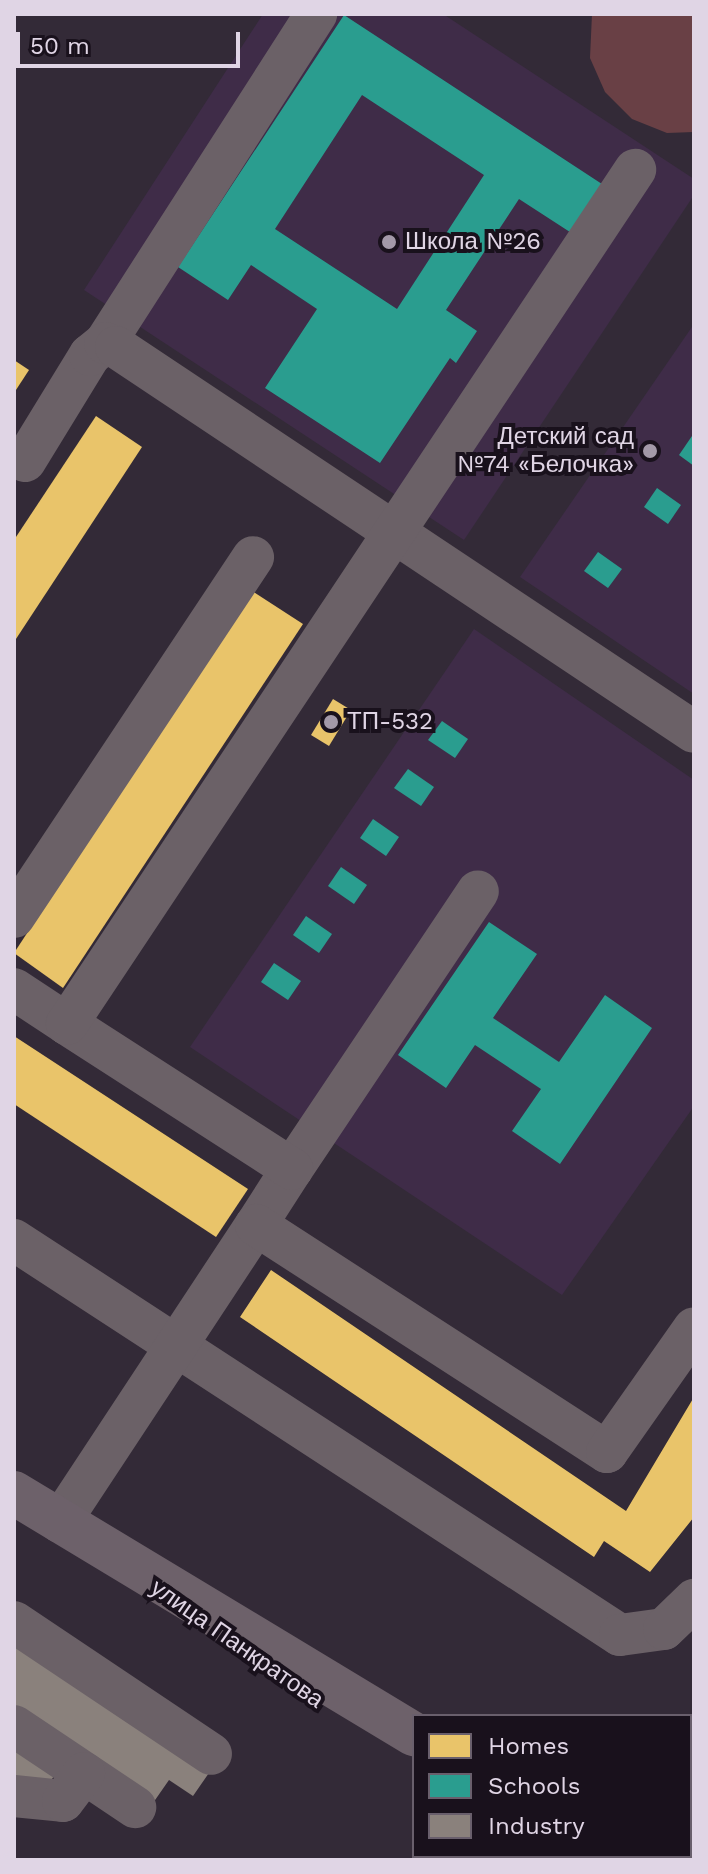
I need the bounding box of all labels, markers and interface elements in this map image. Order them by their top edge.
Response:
scale bar [20,16,244,66]
text: 50 m [30,32,90,60]
place label: Школа №26 [405,228,541,256]
marker: Школа №26 [380,233,398,251]
place label: Детский сад №74 «Белочка» [457,423,634,479]
marker: Детский сад №74 «Белочка» [641,442,659,460]
place label: ТП-532 [347,708,433,736]
marker: ТП-532 [322,713,340,731]
street label: улица Панкратова [145,1574,329,1714]
legend [412,1714,692,1858]
text: Homes [488,1732,569,1760]
text: Schools [488,1772,580,1800]
text: Industry [488,1812,585,1840]

